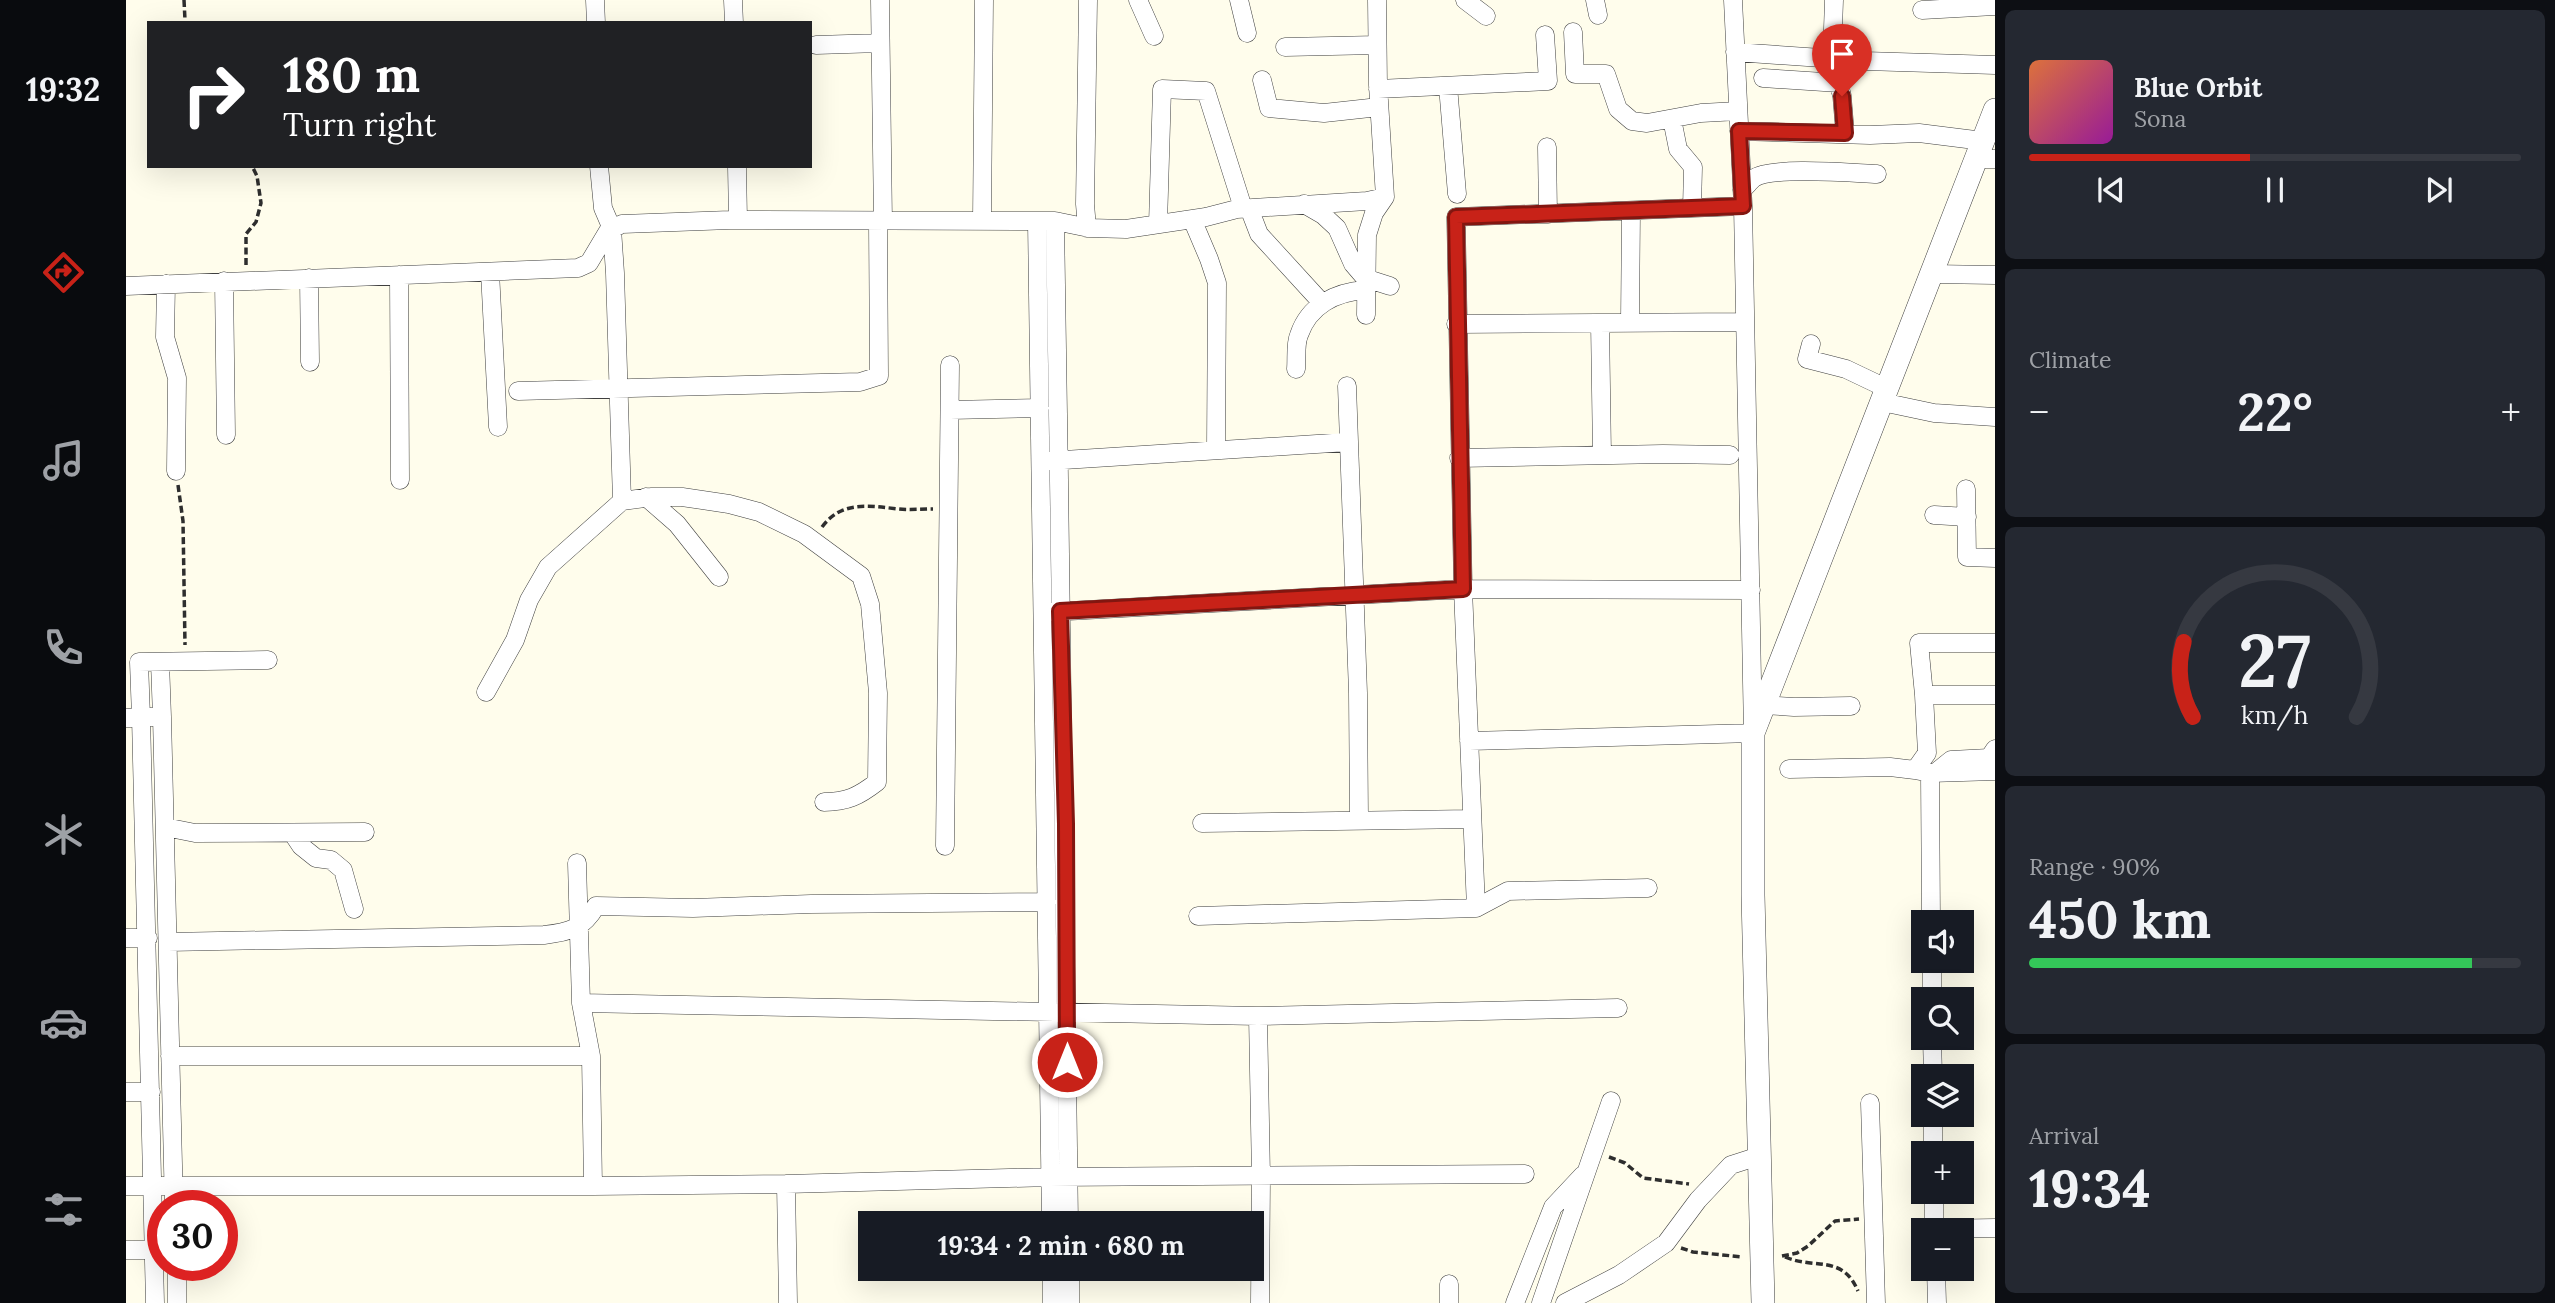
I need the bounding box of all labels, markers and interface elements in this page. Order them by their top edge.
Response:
pin [1812,24,1872,96]
icon: arrive [1823,35,1861,73]
text: 180 m [283,43,420,105]
icon: right [168,49,259,140]
text: 19:32 [26,69,100,110]
text: Blue Orbit [2134,71,2262,104]
text: Turn right [283,104,436,145]
text: Sona [2134,104,2186,133]
icon: previous [2092,171,2130,209]
icon: pause [2256,171,2294,209]
icon: next [2420,171,2458,209]
icon: directions [39,248,88,297]
text: Climate [2029,345,2111,374]
text: 22° [2237,379,2313,445]
text: − [2029,388,2049,436]
text: + [2501,388,2521,436]
icon: music [39,436,88,485]
text: 27 [2239,615,2311,708]
icon: phone [39,623,88,672]
text: km/h [2241,699,2309,731]
icon: climate [39,810,88,859]
text: Range · 90% [2029,852,2160,881]
text: 450 km [2029,886,2211,952]
map controls [1911,910,1974,1281]
button: sound [1911,910,1974,973]
button: search [1911,987,1974,1050]
icon: car [39,998,88,1047]
position arrow [1030,1025,1104,1099]
button: layers [1911,1064,1974,1127]
text: Arrival [2029,1121,2099,1150]
button: + [1911,1141,1974,1204]
text: 19:34 [2029,1155,2151,1221]
icon: filters [39,1185,88,1234]
speed limit sign: 30 [147,1190,238,1281]
button: − [1911,1218,1974,1281]
text: 19:34 · 2 min · 680 m [938,1229,1184,1262]

